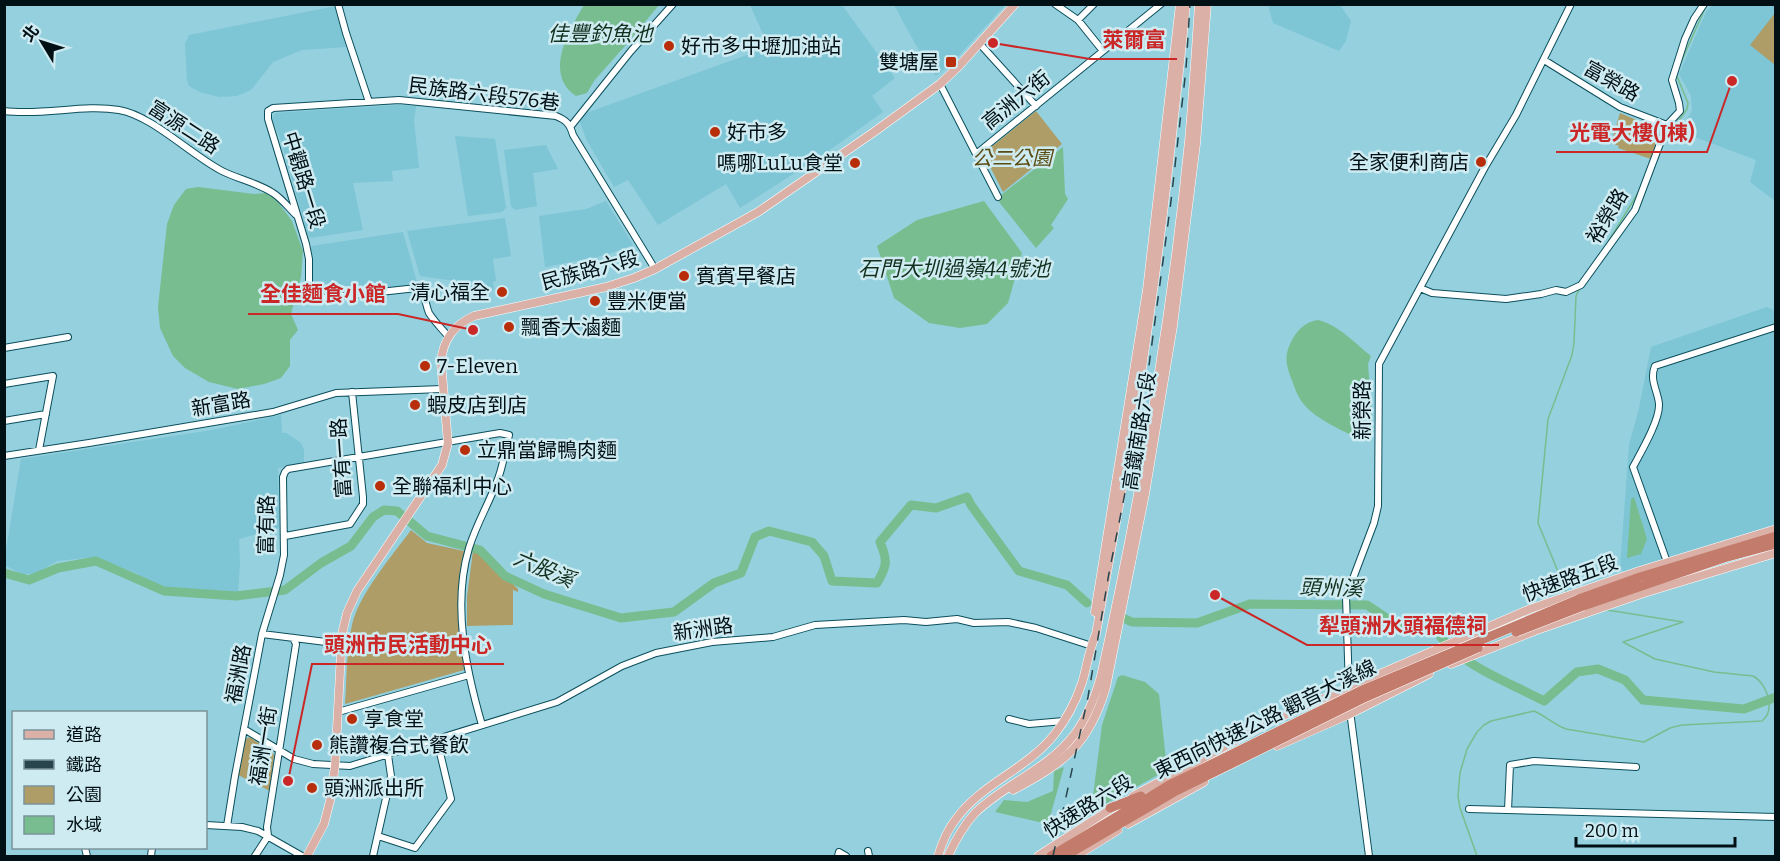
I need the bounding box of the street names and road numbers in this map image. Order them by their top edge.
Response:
street label: 富榮路 [1580,56,1644,106]
street label: 高洲六街 [977,66,1055,134]
street label: 民族路六段576巷 [407,73,561,115]
street label: 富源二路 [144,95,224,159]
street label: 中觀路一段 [278,129,330,231]
street label: 裕榮路 [1581,184,1633,248]
street label: 民族路六段 [539,245,641,295]
street label: 高鐵南路六段 [1118,370,1160,492]
street label: 新榮路 [1350,380,1374,440]
street label: 新富路 [189,387,253,421]
street label: 富有一路 [326,417,356,499]
street label: 富有路 [253,495,279,555]
street label: 快速路五段 [1519,550,1621,606]
street label: 新洲路 [672,613,734,645]
street label: 福洲路 [220,642,256,706]
street label: 東西向快速公路 觀音大溪線 [1150,655,1380,783]
street label: 福洲一街 [245,705,281,787]
street label: 快速路六段 [1039,769,1137,843]

